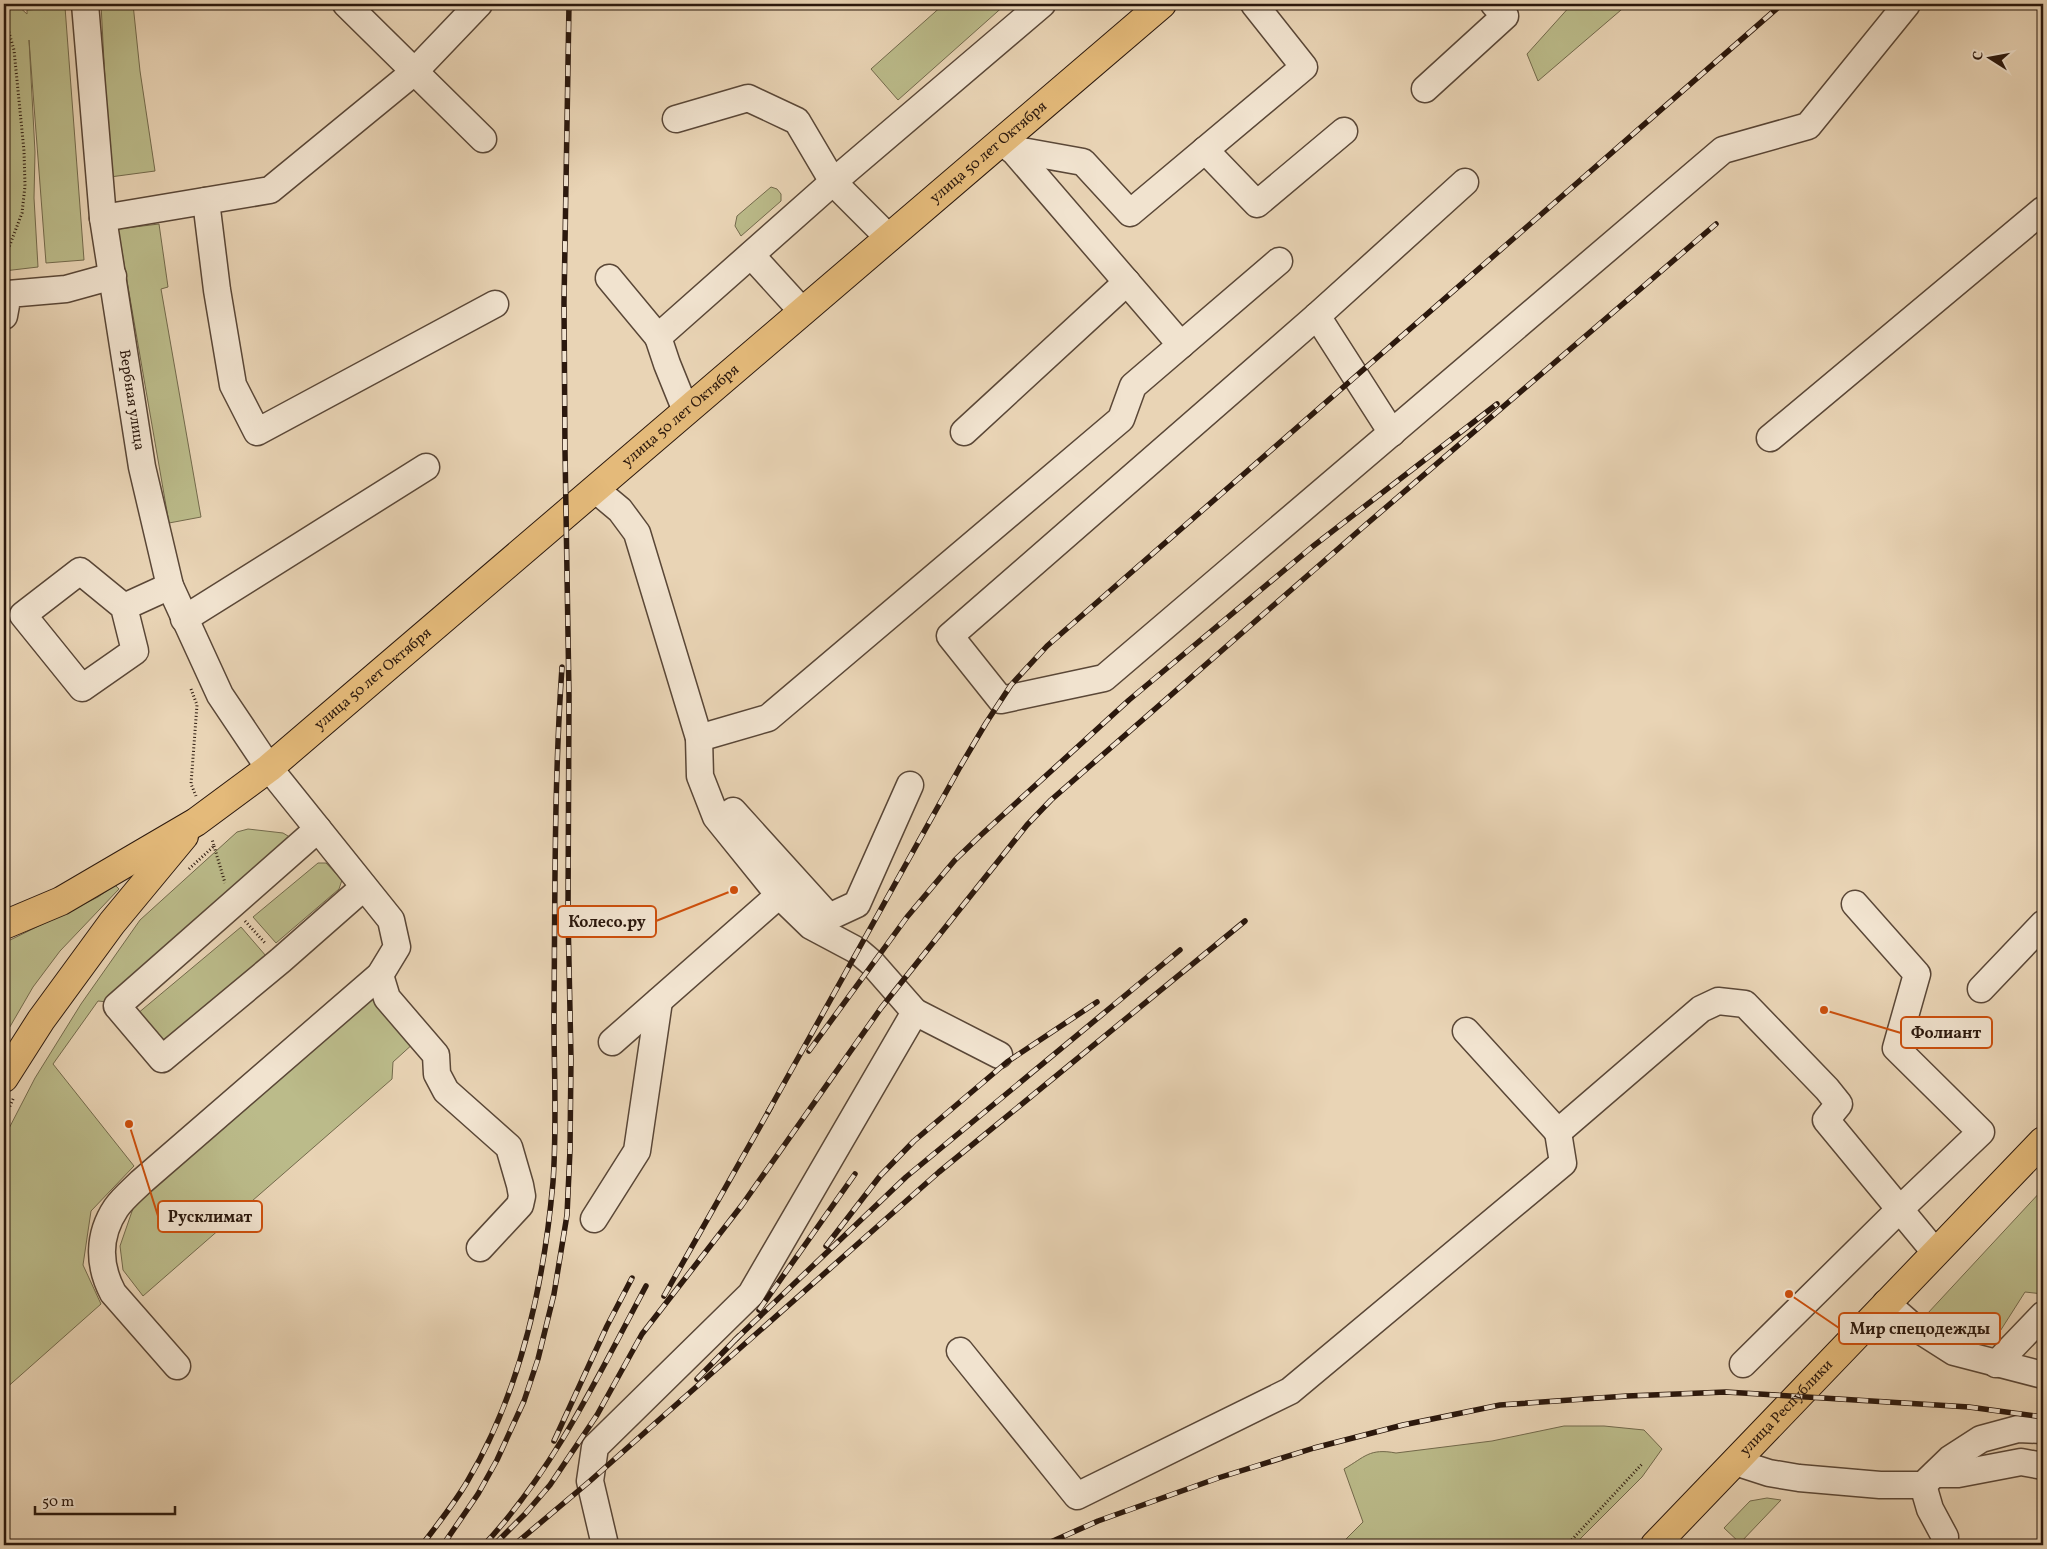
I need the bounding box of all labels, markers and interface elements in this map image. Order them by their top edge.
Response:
north arrow [1964,32,2014,82]
text: С [1969,50,1989,62]
street label: улица 50 лет Октября [925,96,1052,209]
street label: Вербная улица [113,348,150,452]
street label: улица 50 лет Октября [618,359,744,472]
street label: улица 50 лет Октября [310,623,436,735]
callout: Колесо.ру [558,906,656,937]
text: Колесо.ру [568,912,646,934]
callout: Фолиант [1901,1017,1992,1048]
text: Фолиант [1911,1023,1981,1045]
callout: Русклимат [158,1201,262,1232]
text: Русклимат [168,1207,252,1229]
callout: Мир спецодежды [1839,1313,2000,1344]
text: Мир спецодежды [1850,1319,1990,1341]
street label: улица Республики [1735,1355,1838,1461]
scale bar [35,1484,175,1516]
text: 50 m [42,1492,74,1513]

